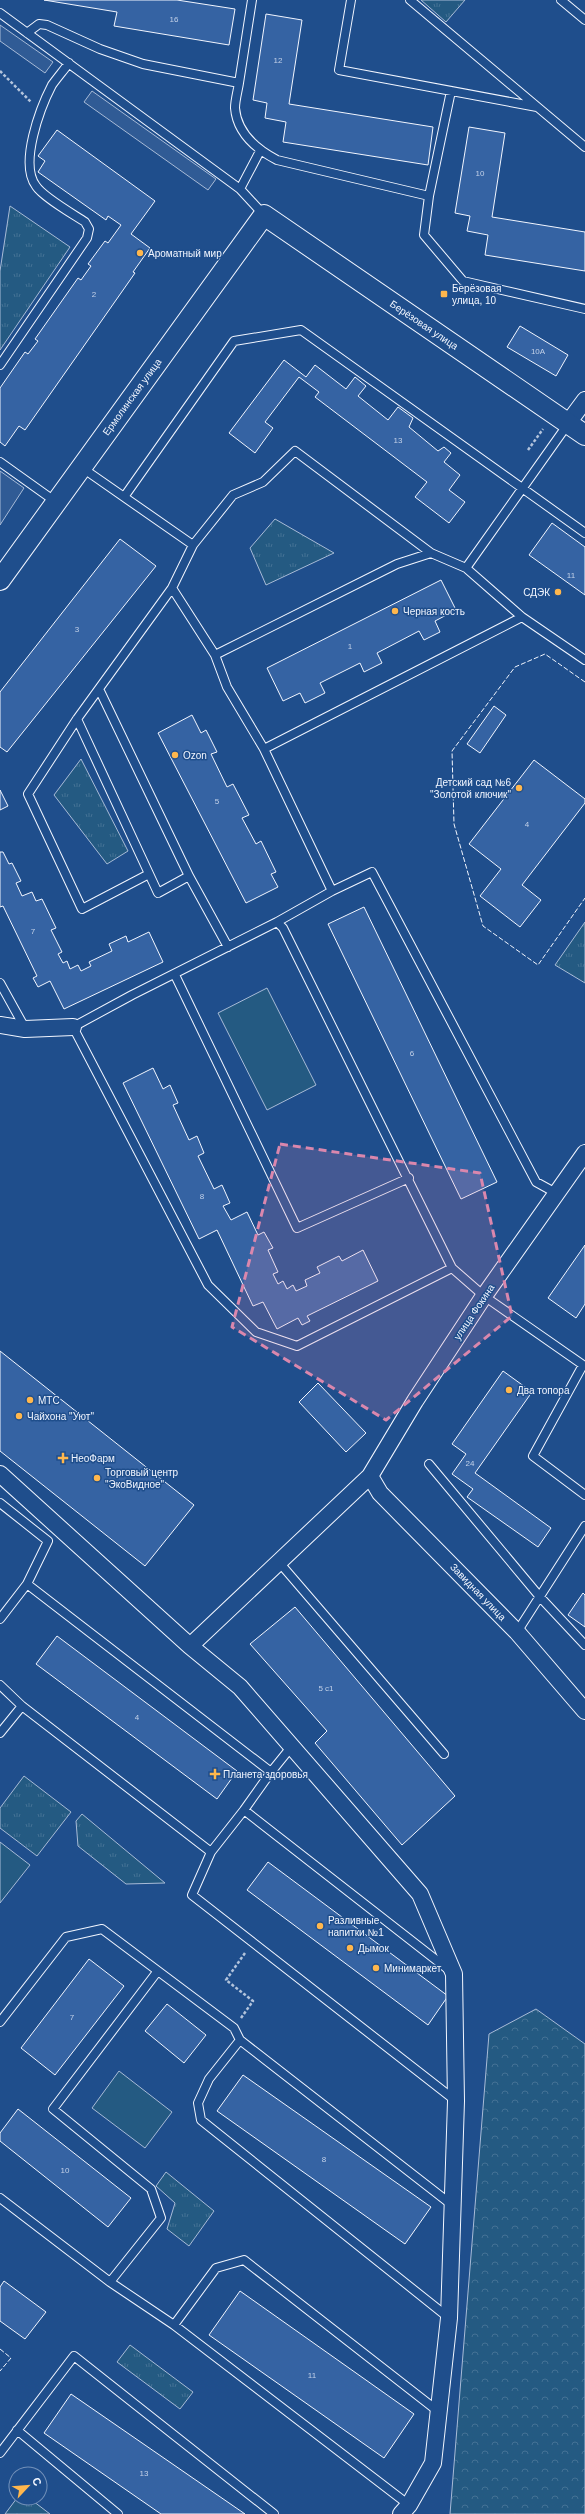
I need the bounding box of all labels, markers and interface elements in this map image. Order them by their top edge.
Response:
house number: 16 [170,15,179,24]
house number: 12 [274,56,283,65]
house number: 10 [476,169,485,178]
marker: Ароматный мир [135,248,145,258]
place label: Ароматный мир [148,248,222,259]
place label: Берёзовая улица, 10 [452,283,501,306]
marker: Берёзовая улица, 10 [439,289,449,299]
house number: 2 [92,290,97,299]
street label: Берёзовая улица [388,298,460,352]
house number: 10А [531,347,546,356]
street label: Ермолинская улица [100,356,164,438]
house number: 13 [394,436,403,445]
house number: 11 [567,571,576,580]
place label: СДЭК [523,587,550,598]
marker: СДЭК [553,587,563,597]
marker: Черная кость [390,606,400,616]
place label: Черная кость [403,606,465,617]
house number: 3 [75,625,80,634]
house number: 1 [348,642,353,651]
marker: Ozon [170,750,180,760]
place label: Ozon [183,750,207,761]
place label: Детский сад №6 "Золотой ключик" [430,777,511,800]
marker: Детский сад №6 "Золотой ключик" [514,783,524,793]
house number: 5 [215,797,220,806]
house number: 4 [525,820,530,829]
house number: 7 [31,927,36,936]
house number: 6 [410,1049,415,1058]
house number: 8 [200,1192,205,1201]
street label: улица Фокина [451,1282,497,1342]
marker: Два топора [504,1385,514,1395]
place label: Два топора [517,1385,570,1396]
marker: МТС [25,1395,35,1405]
place label: МТС [38,1395,60,1406]
marker: Чайхона "Уют" [14,1411,24,1421]
place label: Чайхона "Уют" [27,1411,94,1422]
marker: НеоФарм [58,1453,68,1463]
place label: НеоФарм [71,1453,115,1464]
house number: 24 [466,1459,475,1468]
place label: Торговый центр "ЭкоВидное" [105,1467,179,1490]
marker: Торговый центр "ЭкоВидное" [92,1473,102,1483]
street label: Завидная улица [448,1561,508,1623]
house number: 5 с1 [318,1684,334,1693]
house number: 4 [135,1713,140,1722]
marker: Планета здоровья [210,1769,220,1779]
place label: Планета здоровья [223,1769,308,1780]
place label: Разливные напитки №1 [328,1915,384,1938]
marker: Разливные напитки №1 [315,1921,325,1931]
marker: Дымок [345,1943,355,1953]
place label: Дымок [358,1943,389,1954]
marker: Минимаркет [371,1963,381,1973]
place label: Минимаркет [384,1963,442,1974]
house number: 7 [70,2013,75,2022]
house number: 8 [322,2155,327,2164]
house number: 10 [61,2166,70,2175]
house number: 11 [308,2371,317,2380]
north arrow [8,2466,48,2506]
house number: 13 [140,2469,149,2478]
text: С [30,2475,44,2488]

